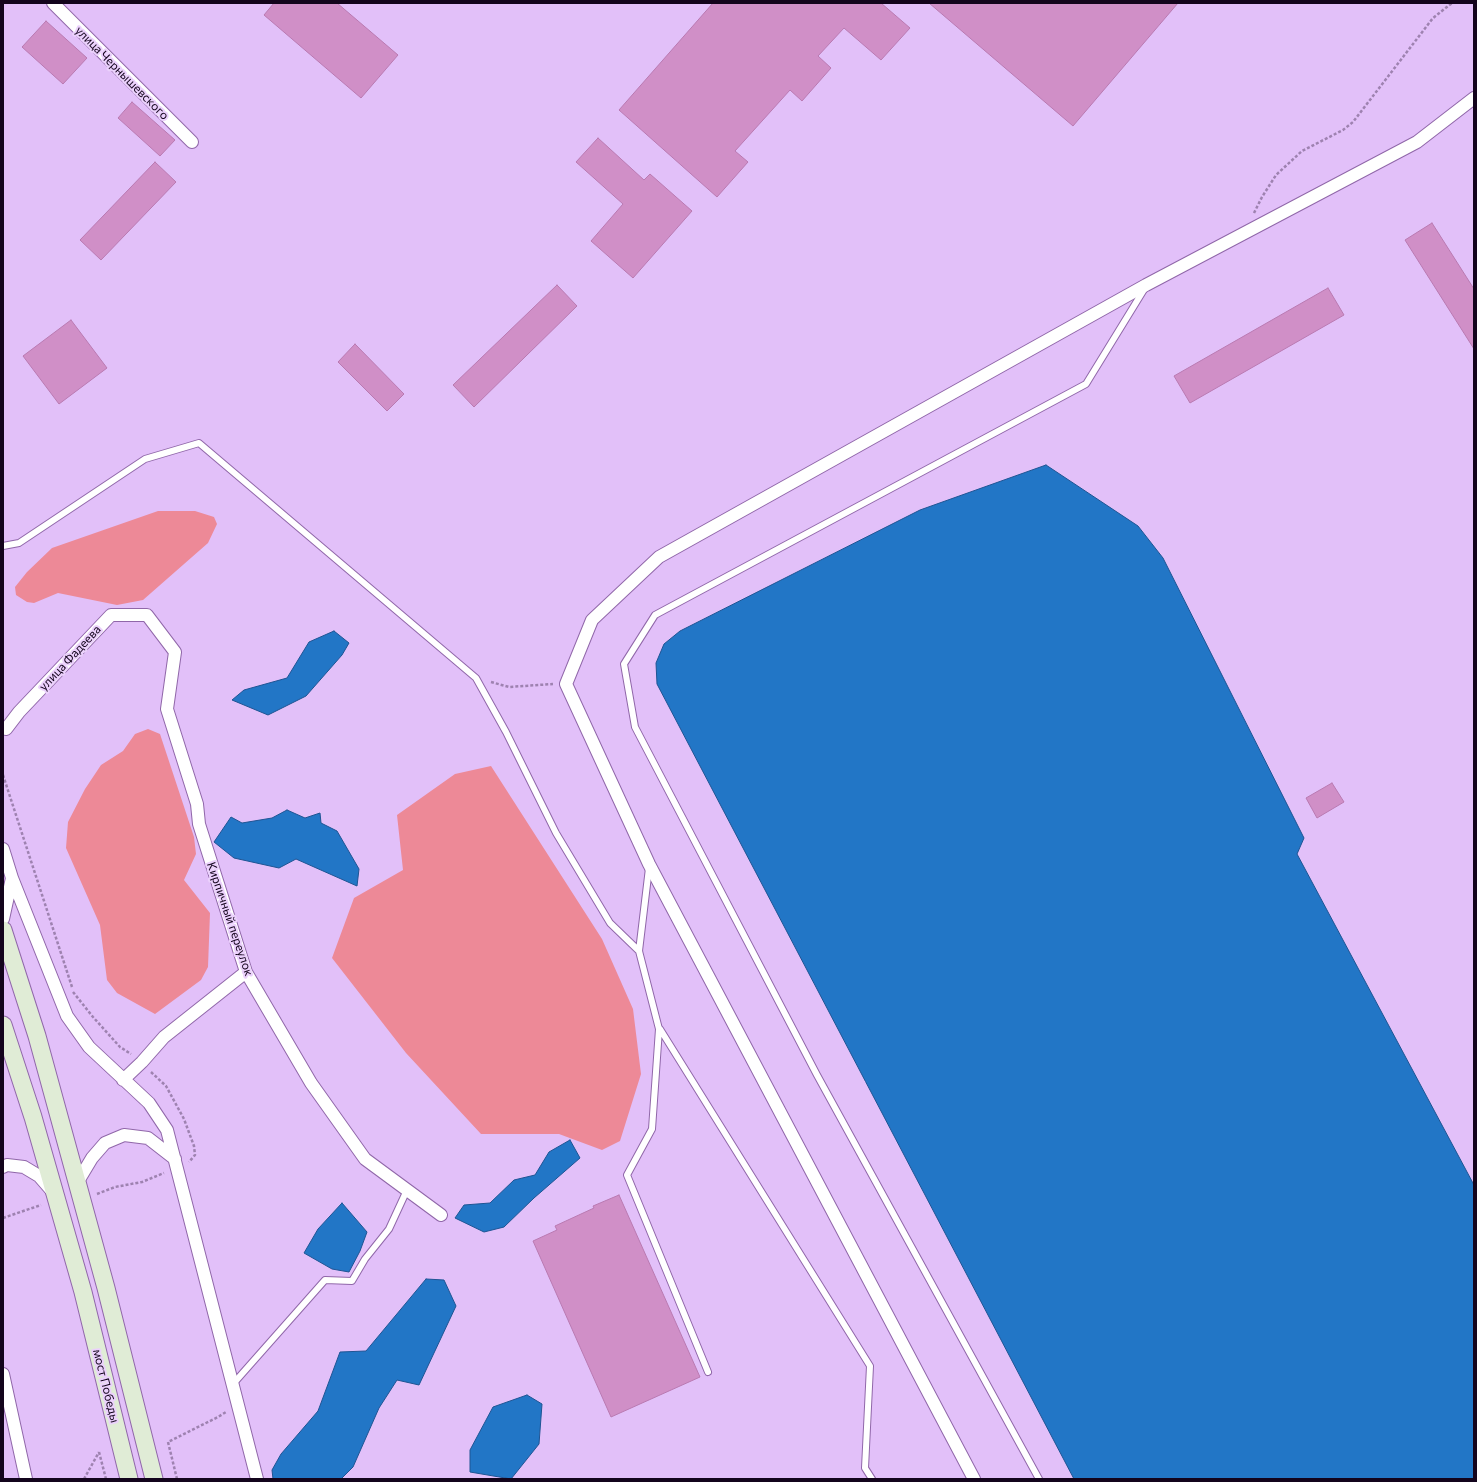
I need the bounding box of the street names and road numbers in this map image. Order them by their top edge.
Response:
street label: улица Чернышевского [72,23,172,123]
street label: улица Фадеева [36,622,104,694]
street label: Кирпичный переулок [204,860,256,978]
street label: мост Победы [90,1348,122,1424]

